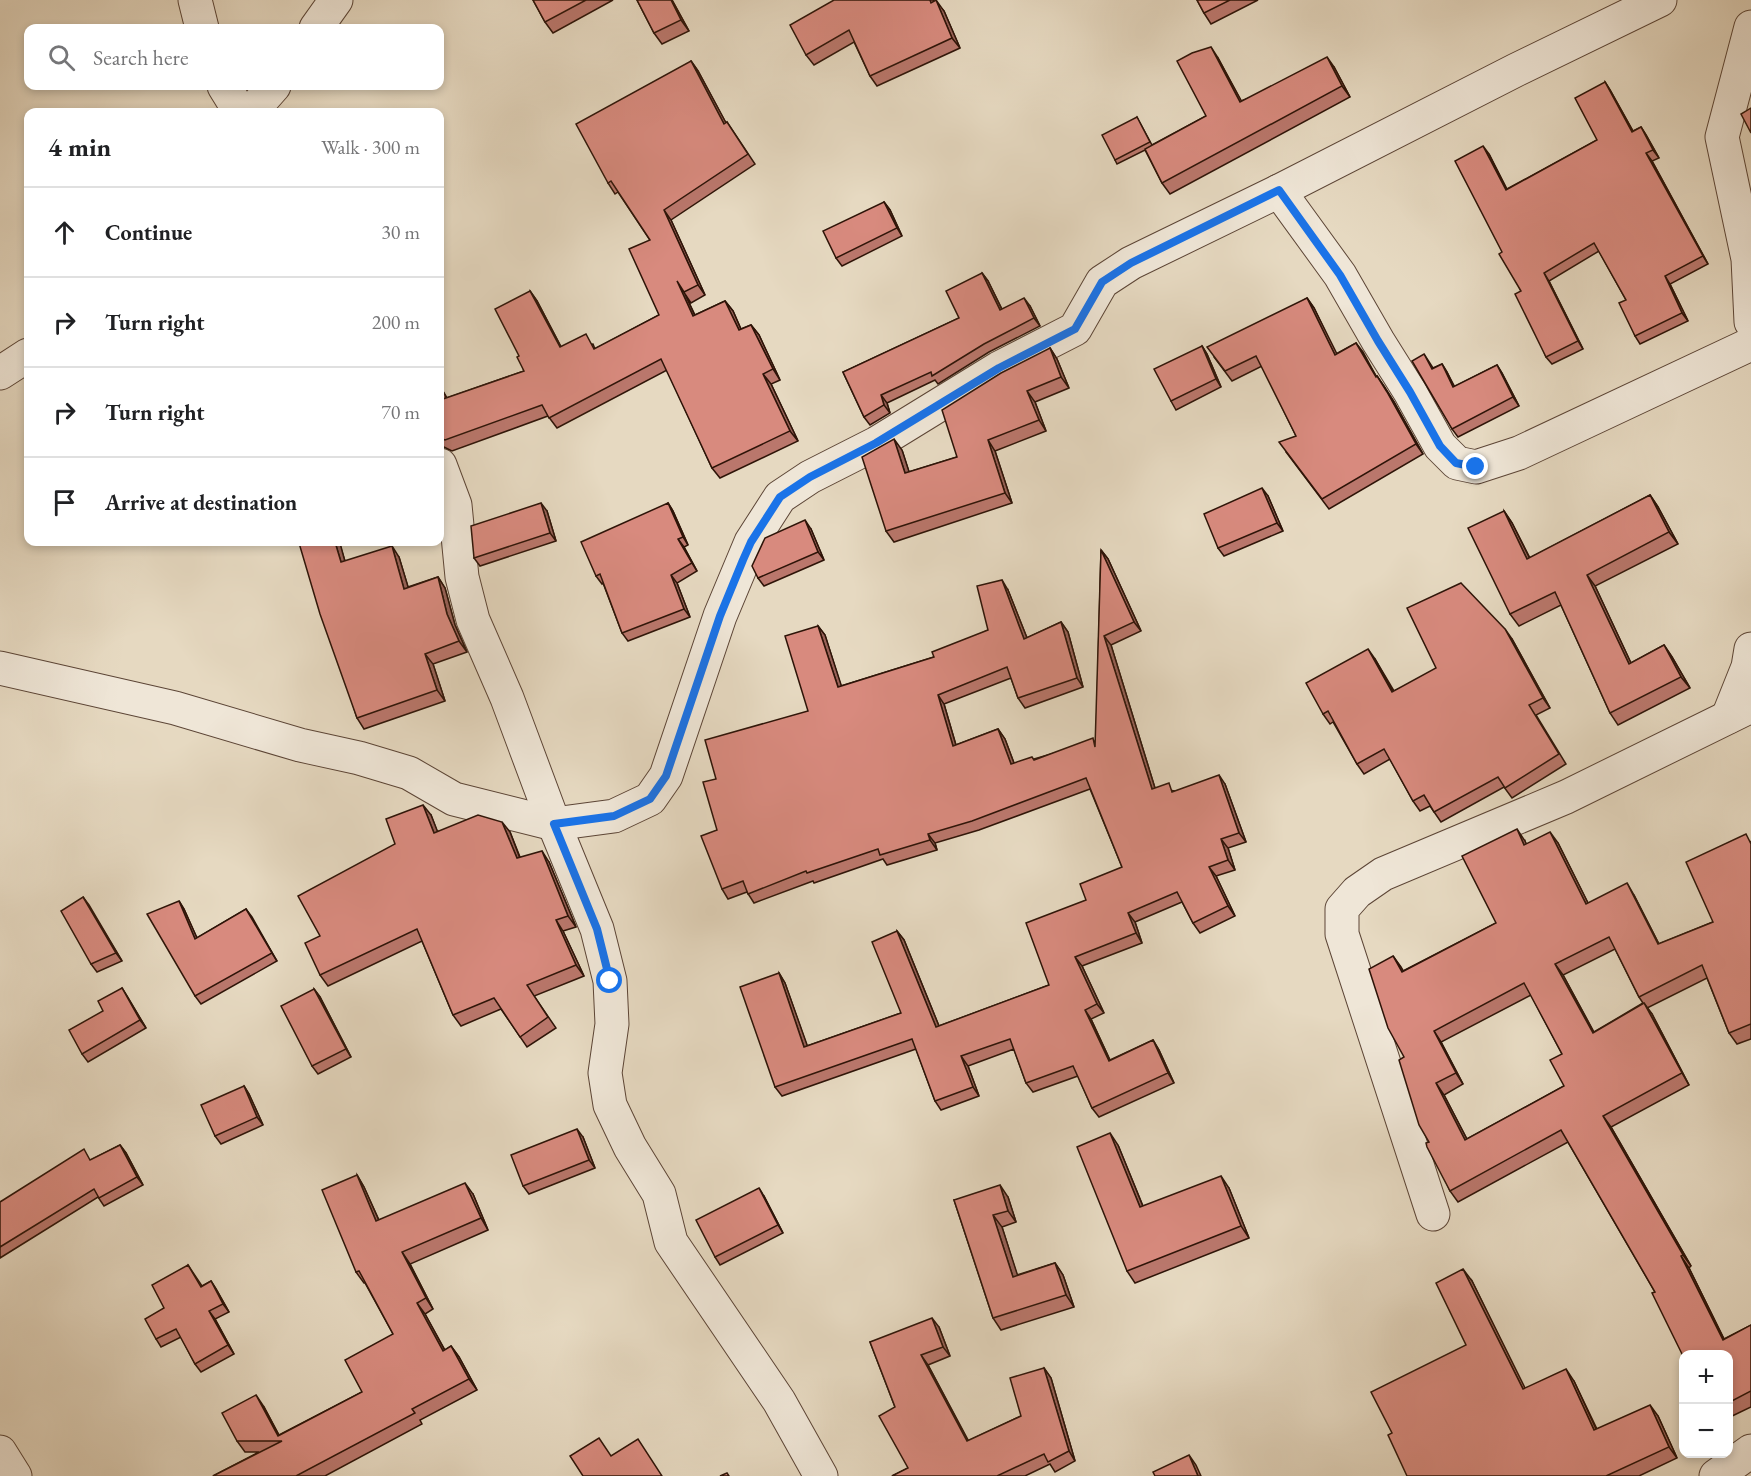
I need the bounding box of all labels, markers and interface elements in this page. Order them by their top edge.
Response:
search box [24,24,444,90]
icon: search [45,41,78,74]
text: Search here [93,43,188,72]
text: 4 min [48,130,111,164]
text: Walk · 300 m [321,134,420,160]
icon: ahead [48,216,81,249]
text: Continue [105,218,192,247]
text: 30 m [381,219,420,245]
icon: right [48,306,81,339]
text: Turn right [105,308,204,337]
text: 200 m [372,309,420,335]
icon: right [48,396,81,429]
text: Turn right [105,398,204,427]
text: 70 m [381,399,420,425]
route end [1462,453,1488,479]
icon: arrive [48,486,81,519]
text: Arrive at destination [105,488,297,517]
route start [596,967,622,993]
map controls [1679,1350,1733,1458]
button: + [1679,1350,1733,1404]
button: − [1679,1404,1733,1458]

